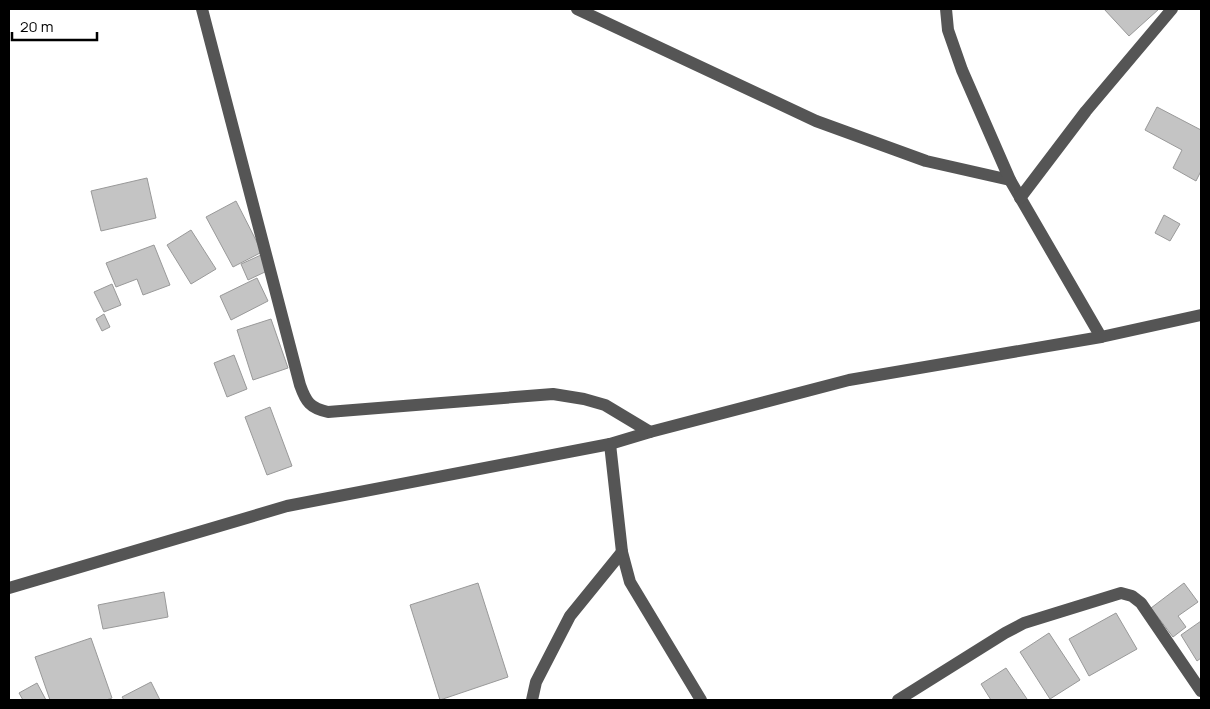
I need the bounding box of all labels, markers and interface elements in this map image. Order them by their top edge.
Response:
scale bar [12,10,98,42]
text: 20 m [20,16,53,37]

